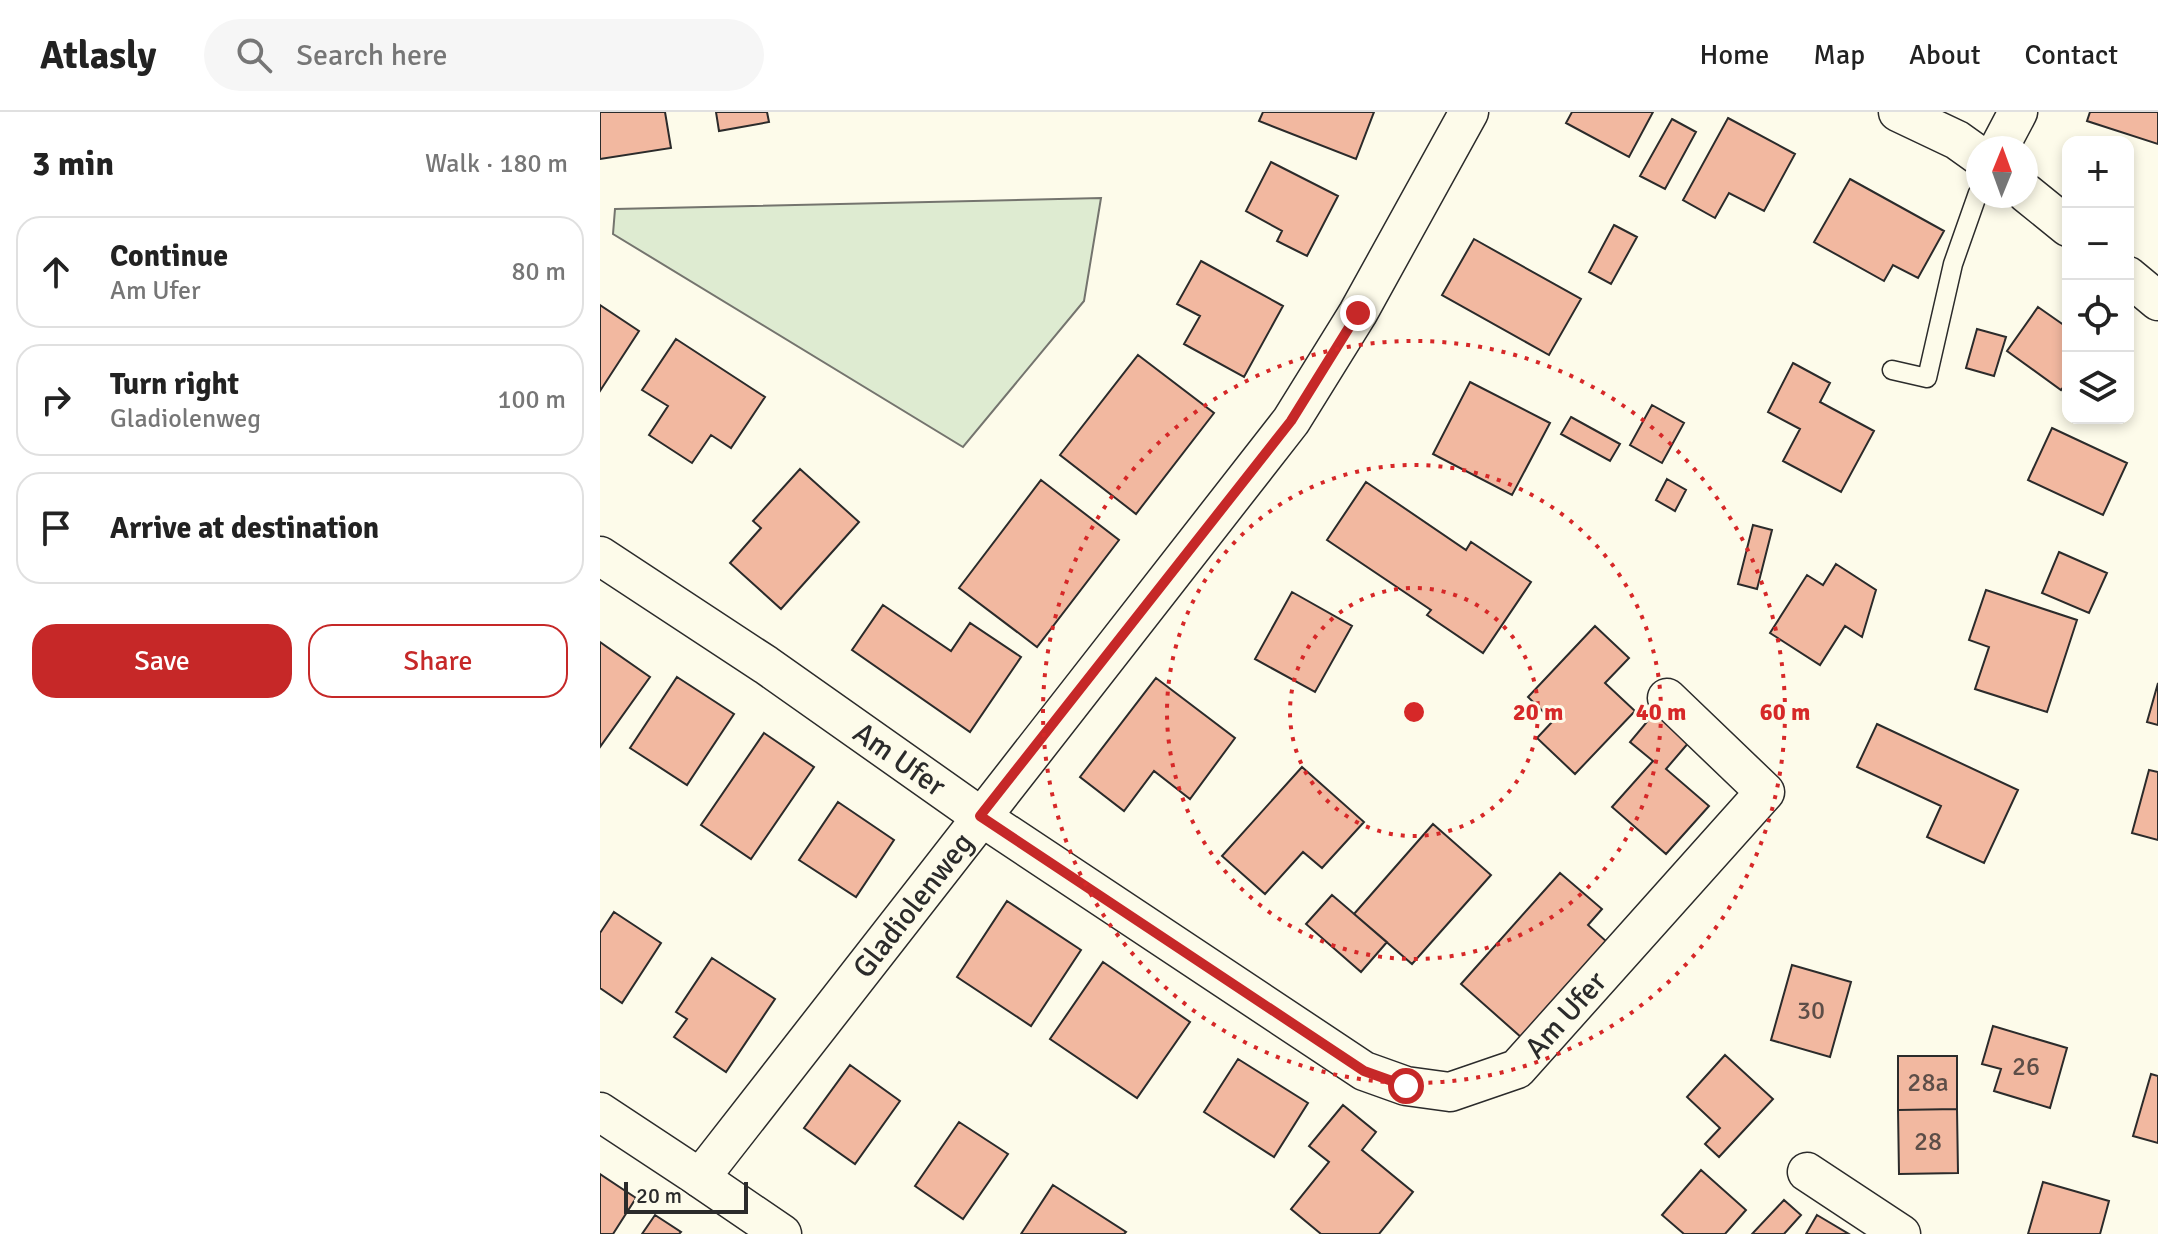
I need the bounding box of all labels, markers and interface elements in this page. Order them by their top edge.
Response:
search box [204,19,764,91]
text: Atlasly [40,32,156,79]
icon: search [232,33,276,77]
text: Search here [296,37,448,74]
text: Home [1700,38,1769,72]
text: Map [1813,38,1865,72]
text: About [1909,38,1981,72]
text: Contact [2025,38,2118,72]
north arrow [1966,136,2038,208]
map controls [2062,136,2134,424]
button: + [2062,136,2134,208]
text: 3 min [32,143,114,185]
text: Walk · 180 m [425,148,568,180]
button: − [2062,208,2134,280]
text: Continue [110,238,228,275]
icon: ahead [34,250,78,294]
text: 80 m [511,256,566,288]
text: Am Ufer [110,275,201,307]
button: locate [2062,280,2134,352]
route end [1340,295,1376,331]
button: layers [2062,352,2134,424]
text: Turn right [110,366,239,403]
icon: right [34,378,78,422]
text: 100 m [497,384,566,416]
text: Gladiolenweg [110,403,261,435]
icon: arrive [34,506,78,550]
text: Arrive at destination [110,510,379,547]
button: Save [32,624,292,698]
button: Share [308,624,568,698]
text: 20 m [1513,697,1563,727]
text: 40 m [1636,697,1686,727]
text: 60 m [1760,697,1810,727]
centre of rings [1400,698,1428,726]
street label: Am Ufer [846,714,953,805]
street label: Gladiolenweg [845,825,981,985]
street label: Am Ufer [1517,963,1614,1066]
house number: 30 [1797,995,1825,1027]
house number: 26 [2012,1051,2040,1083]
house number: 28a [1907,1067,1949,1099]
route start [1388,1068,1424,1104]
house number: 28 [1914,1126,1942,1158]
scale bar [624,1178,748,1214]
text: 20 m [636,1182,682,1209]

